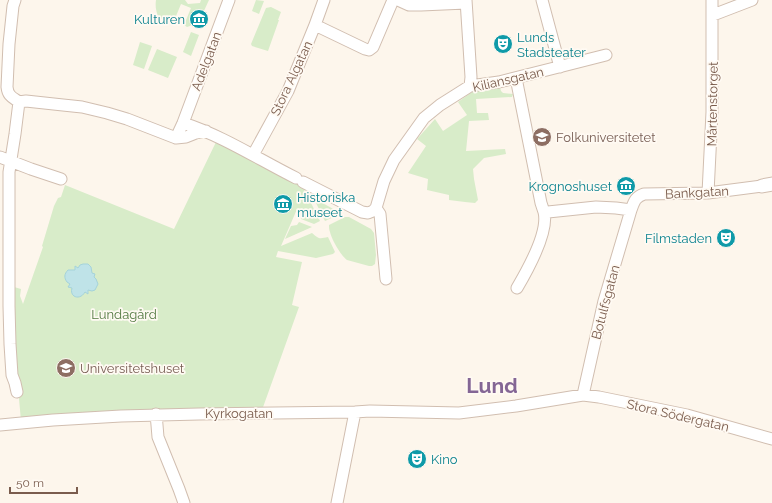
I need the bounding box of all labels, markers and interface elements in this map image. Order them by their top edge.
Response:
museum icon: Kulturen [188,8,210,30]
place label: Kulturen [134,12,185,27]
street label: Adelgatan [188,30,225,93]
place label: Lunds Stadsteater [517,30,586,60]
theatre icon: Lunds Stadsteater [492,33,514,55]
street label: Stora Algatan [268,38,315,118]
street label: Mårtenstorget [704,61,721,147]
street label: Kiliansgatan [471,64,545,95]
school or university icon: Folkuniversitetet [531,126,553,148]
place label: Folkuniversitetet [556,130,656,145]
museum icon: Krognoshuset [615,175,637,197]
place label: Krognoshuset [528,179,613,194]
street label: Bankgatan [665,183,729,202]
place label: Historiska museet [297,190,355,220]
museum icon: Historiska museet [272,193,294,215]
theatre icon: Filmstaden [715,227,737,249]
place label: Filmstaden [645,231,712,246]
street label: Botulfsgatan [588,263,623,341]
park label: Lundagård [91,307,157,322]
school or university icon: Universitetshuset [55,357,77,379]
place label: Universitetshuset [80,361,185,376]
district label: Lund [466,373,518,398]
street label: Stora Södergatan [625,396,730,435]
street label: Kyrkogatan [205,406,273,421]
theatre icon: Kino [406,448,428,470]
place label: Kino [431,452,458,467]
scale bar [10,469,77,495]
text: 50 m [16,476,44,490]

